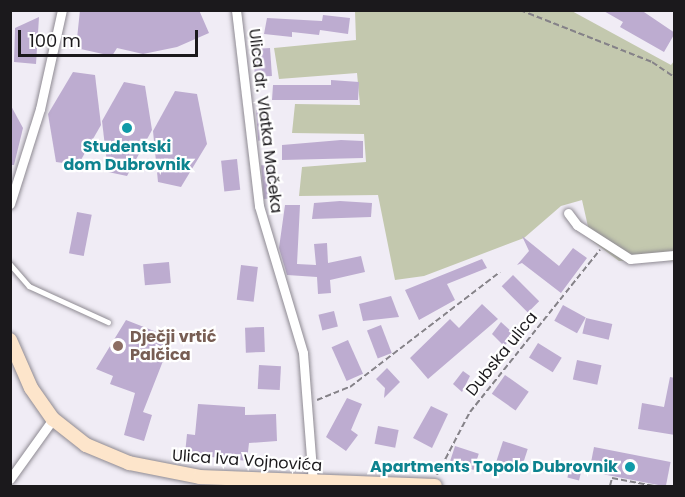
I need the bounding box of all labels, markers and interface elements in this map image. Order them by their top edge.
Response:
scale bar [21,18,201,56]
text: 100 m [29,28,81,53]
street label: Ulica dr. Vlatka Mačeka [244,28,286,214]
marker: Studentski dom Dubrovnik [120,121,134,135]
place label: Studentski dom Dubrovnik [63,137,191,175]
street label: Dubska ulica [462,308,542,400]
place label: Dječji vrtić Palčica [130,327,216,365]
marker: Dječji vrtić Palčica [111,339,125,353]
street label: Ulica Iva Vojnovića [171,446,323,476]
place label: Apartments Topolo Dubrovnik [370,457,618,477]
marker: Apartments Topolo Dubrovnik [623,460,637,474]

